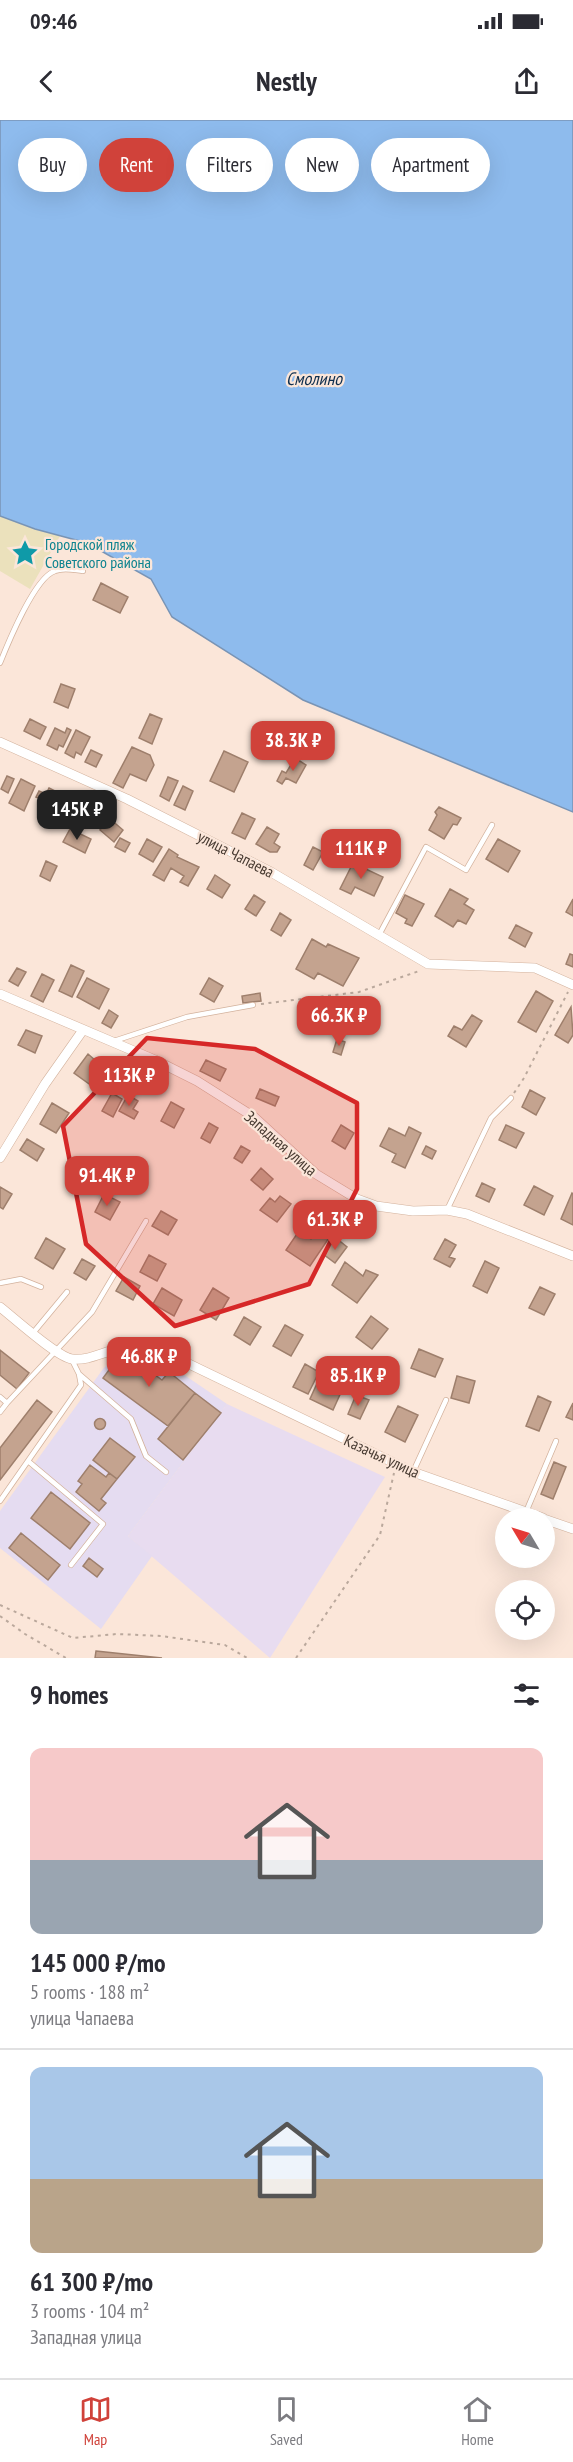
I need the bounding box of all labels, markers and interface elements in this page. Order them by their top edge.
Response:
text: 09:46 [30,7,78,35]
text: Nestly [256,64,317,98]
icon: back [30,65,63,98]
icon: share [510,65,543,98]
chip: Buy [18,138,87,192]
chip: Rent [99,138,174,192]
chip: Filters [186,138,273,192]
chip: New [285,138,359,192]
chip: Apartment [371,138,490,192]
water label: Смолино [286,367,343,390]
place label: Городской пляж Советского района [45,534,151,572]
place icon: Городской пляж Советского района [10,538,40,568]
pin: 38.3K ₽ [238,721,348,772]
text: 38.3K ₽ [265,727,321,753]
pin: 145K ₽ [28,790,126,841]
text: 145K ₽ [51,796,103,822]
street label: улица Чапаева [194,826,278,882]
pin: 111K ₽ [312,829,410,880]
text: 111K ₽ [335,835,387,861]
pin: 66.3K ₽ [284,996,394,1047]
text: 66.3K ₽ [311,1002,367,1028]
pin: 113K ₽ [80,1056,178,1107]
text: 113K ₽ [103,1062,155,1088]
street label: Западная улица [241,1106,321,1180]
pin: 91.4K ₽ [52,1156,162,1207]
text: 91.4K ₽ [79,1162,135,1188]
pin: 61.3K ₽ [280,1200,390,1251]
text: 61.3K ₽ [307,1206,363,1232]
pin: 46.8K ₽ [94,1337,204,1388]
text: 46.8K ₽ [121,1343,177,1369]
pin: 85.1K ₽ [303,1356,413,1407]
text: 85.1K ₽ [330,1362,386,1388]
street label: Казачья улица [341,1430,423,1482]
north arrow [495,1508,555,1568]
map controls [495,1508,555,1640]
button: locate [495,1580,555,1640]
text: 9 homes [30,1678,108,1711]
icon: filters [510,1678,543,1711]
icon: home [233,1787,341,1895]
text: 145 000 ₽/mo [30,1946,166,1979]
text: 5 rooms · 188 m² [30,1979,149,2005]
text: улица Чапаева [30,2005,134,2031]
icon: home [233,2106,341,2214]
text: 61 300 ₽/mo [30,2265,153,2298]
text: 3 rooms · 104 m² [30,2298,149,2324]
text: Западная улица [30,2324,142,2350]
tab: Map [79,2393,112,2449]
tab: Saved [270,2393,303,2449]
tab: Home [461,2393,494,2449]

